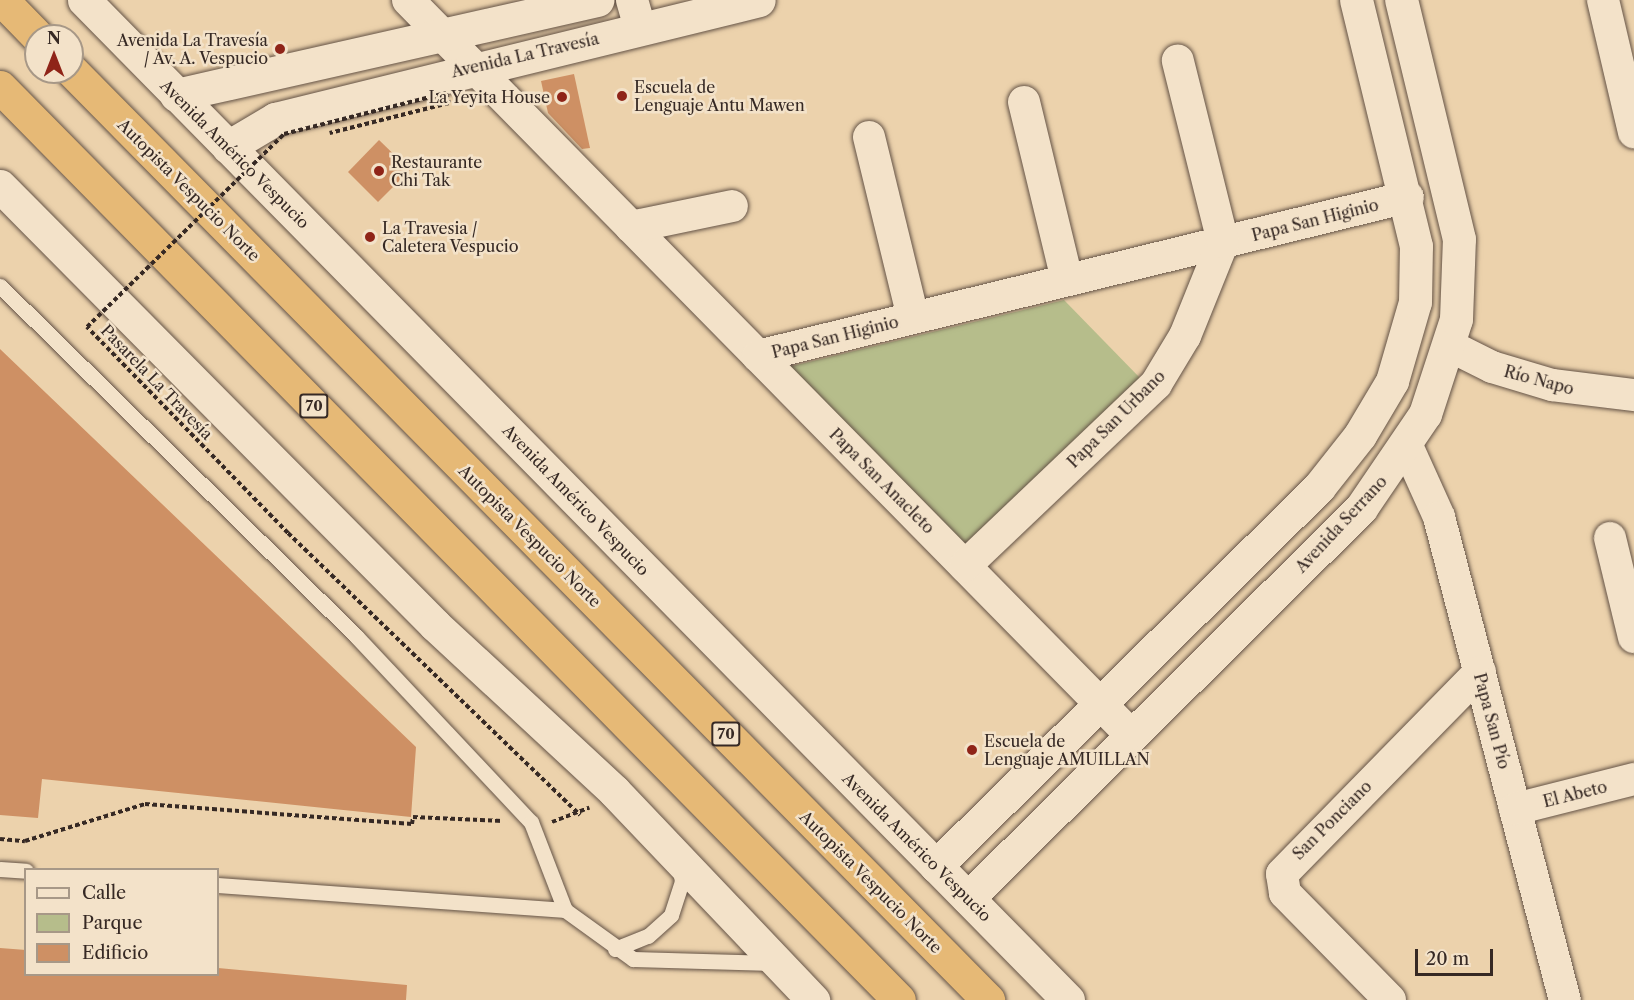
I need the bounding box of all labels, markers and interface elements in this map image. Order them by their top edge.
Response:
north arrow [24,24,84,84]
text: N [47,28,61,48]
street label: Avenida La Travesía [449,29,601,81]
place label: Avenida La Travesía / Av. A. Vespucio [116,30,268,68]
marker: Avenida La Travesía / Av. A. Vespucio [273,42,287,56]
street label: Avenida Américo Vespucio [156,75,314,233]
place label: Escuela de Lenguaje Antu Mawen [634,77,805,115]
place label: La Yeyita House [428,87,550,107]
marker: Escuela de Lenguaje Antu Mawen [615,89,629,103]
marker: La Yeyita House [555,90,569,104]
street label: Autopista Vespucio Norte [114,115,264,265]
place label: Restaurante Chi Tak [391,152,482,190]
marker: Restaurante Chi Tak [372,164,386,178]
street label: Papa San Higinio [1250,195,1380,245]
place label: La Travesia / Caletera Vespucio [382,218,519,256]
marker: La Travesia / Caletera Vespucio [363,230,377,244]
street label: Papa San Higinio [770,312,900,362]
street label: Pasarela La Travesía [97,320,217,444]
street label: Río Napo [1502,361,1576,399]
street label: Papa San Urbano [1063,366,1169,472]
road number: 70 [299,394,329,418]
street label: Avenida Américo Vespucio [498,420,654,580]
street label: Papa San Anacleto [825,424,939,538]
street label: Autopista Vespucio Norte [455,461,605,611]
street label: Avenida Serrano [1291,472,1391,576]
street label: Papa San Pío [1470,671,1514,771]
road number: 70 [711,722,741,746]
place label: Escuela de Lenguaje AMUILLAN [984,731,1150,769]
marker: Escuela de Lenguaje AMUILLAN [965,743,979,757]
street label: Avenida Américo Vespucio [838,768,996,926]
street label: San Ponciano [1289,777,1375,863]
street label: El Abeto [1541,777,1609,811]
street label: Autopista Vespucio Norte [796,807,946,957]
legend [24,868,219,976]
text: Calle [82,882,126,904]
text: Parque [82,912,143,934]
scale bar [1418,937,1496,975]
text: Edificio [82,942,148,964]
text: 20 m [1426,948,1469,970]

